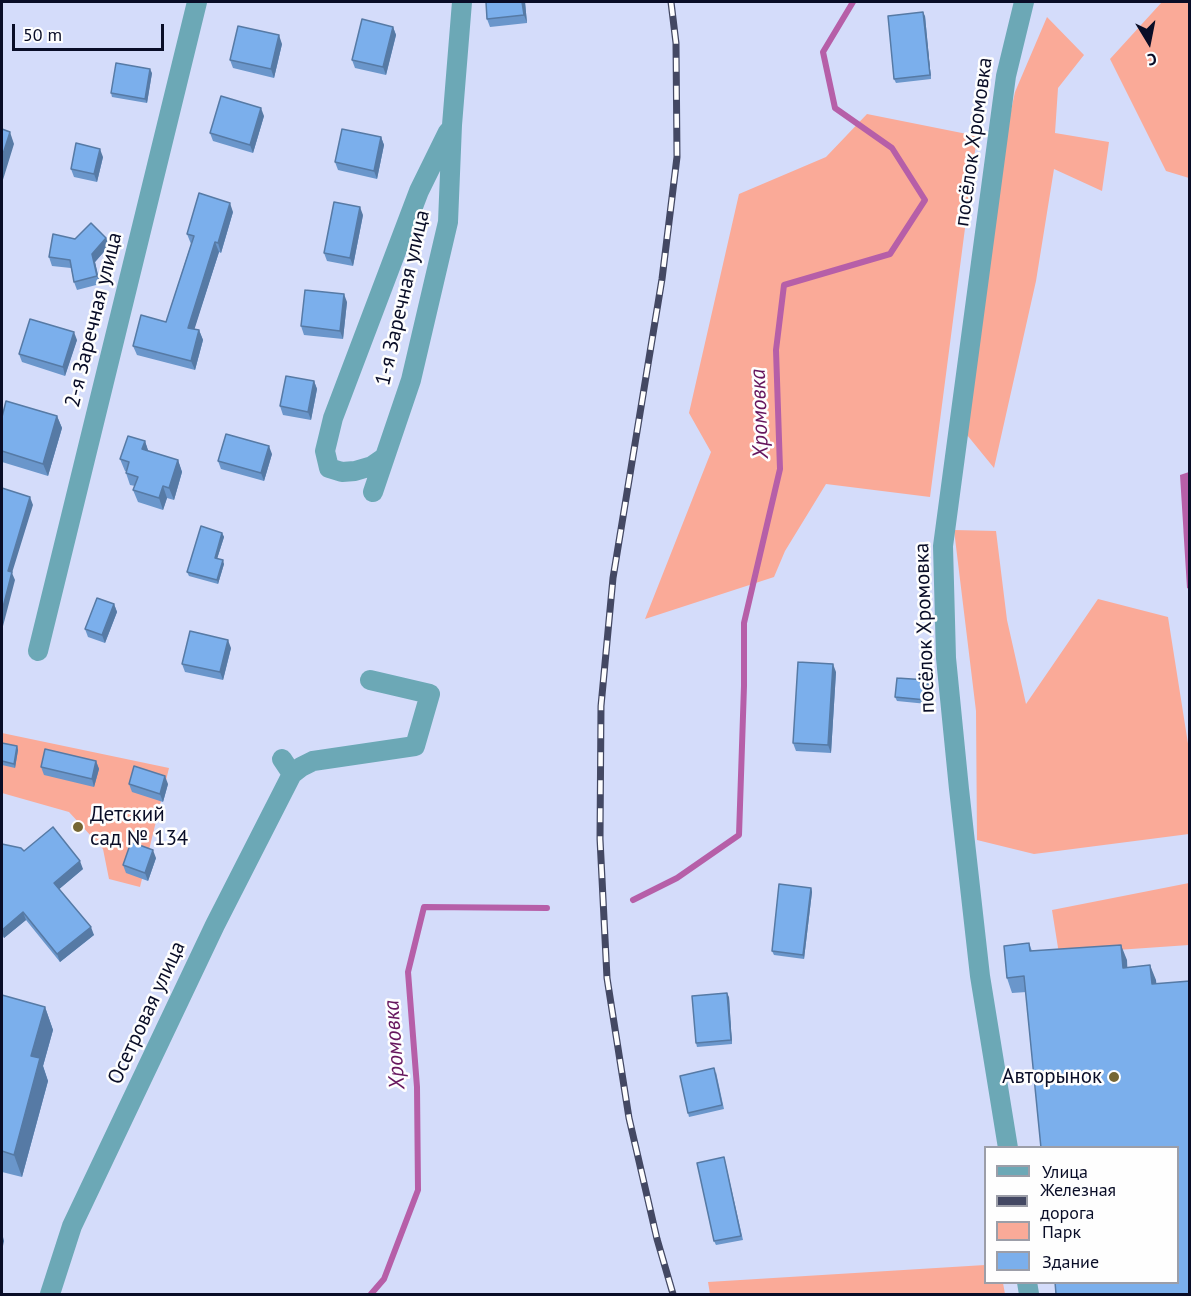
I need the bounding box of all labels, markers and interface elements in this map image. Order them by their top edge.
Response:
scale bar [15,12,166,50]
north arrow [1119,12,1179,72]
text: 50 m [23,23,62,46]
text: С [1146,49,1158,70]
street label: посёлок Хромовка [950,56,998,228]
street label: 1-я Заречная улица [371,208,435,388]
street label: 2-я Заречная улица [60,230,128,410]
water label: Хромовка [745,369,775,459]
street label: посёлок Хромовка [909,542,941,714]
place label: Детский сад № 134 [90,802,188,852]
marker: Детский сад № 134 [71,820,85,834]
street label: Осетровая улица [103,937,191,1089]
water label: Хромовка [379,999,411,1091]
place label: Авторынок [1002,1064,1102,1090]
marker: Авторынок [1107,1070,1121,1084]
legend [984,1146,1179,1284]
text: Улица [1042,1160,1088,1183]
text: Железная дорога [1040,1178,1116,1224]
text: Парк [1042,1220,1081,1243]
text: Здание [1042,1250,1099,1273]

